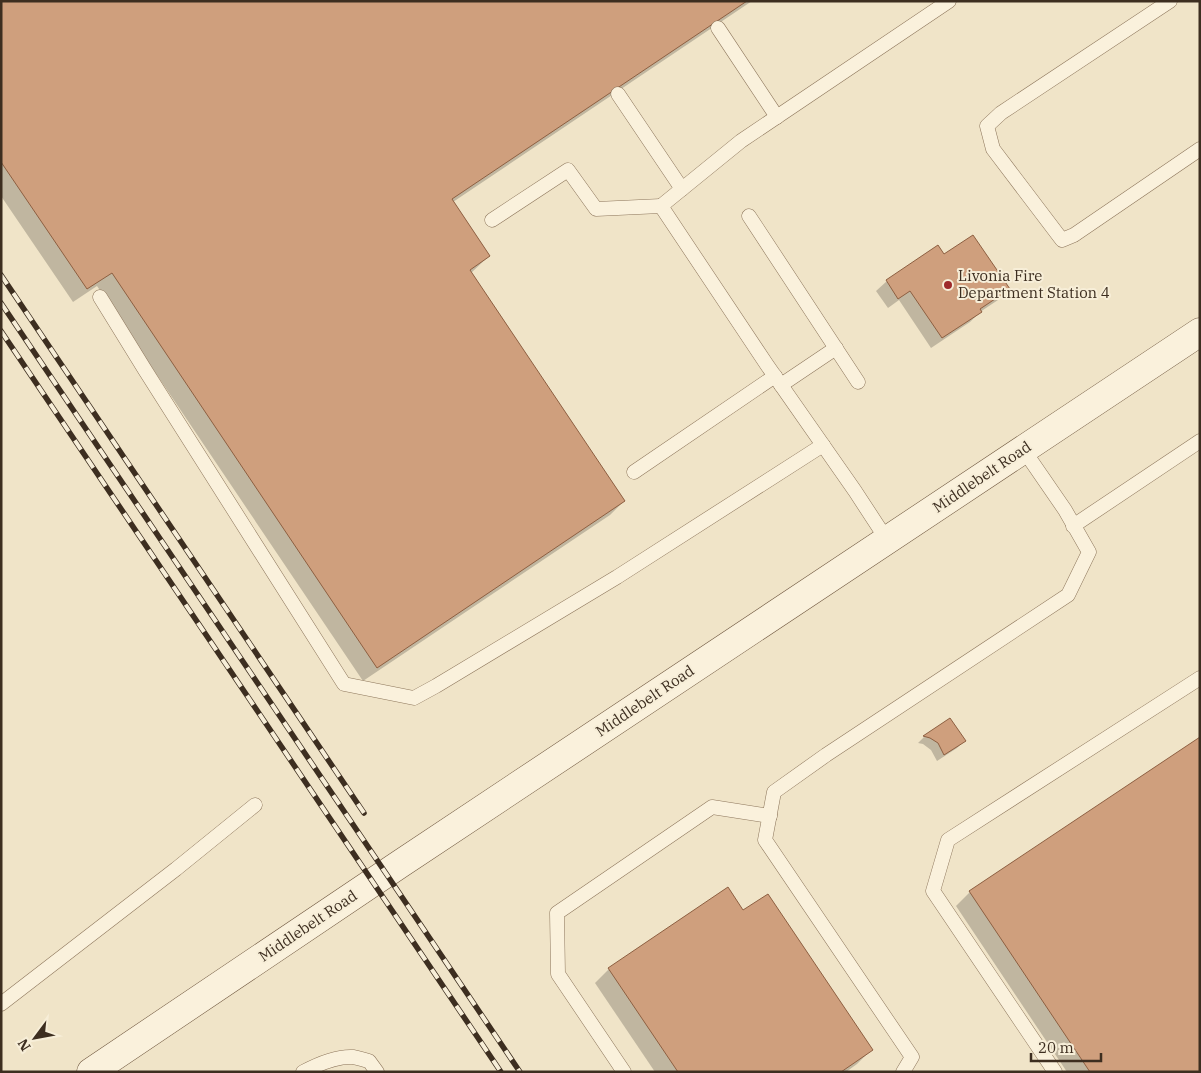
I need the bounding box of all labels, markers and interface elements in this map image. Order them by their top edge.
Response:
place label: Livonia Fire Department Station 4 [958,266,1110,302]
marker: Livonia Fire Department Station 4 [942,279,954,291]
street label: Middlebelt Road [929,437,1035,517]
street label: Middlebelt Road [592,661,698,741]
street label: Middlebelt Road [255,886,361,966]
north arrow [10,1013,60,1063]
scale bar [1031,1030,1101,1062]
text: N [13,1035,35,1054]
text: 20 m [1038,1038,1074,1057]

